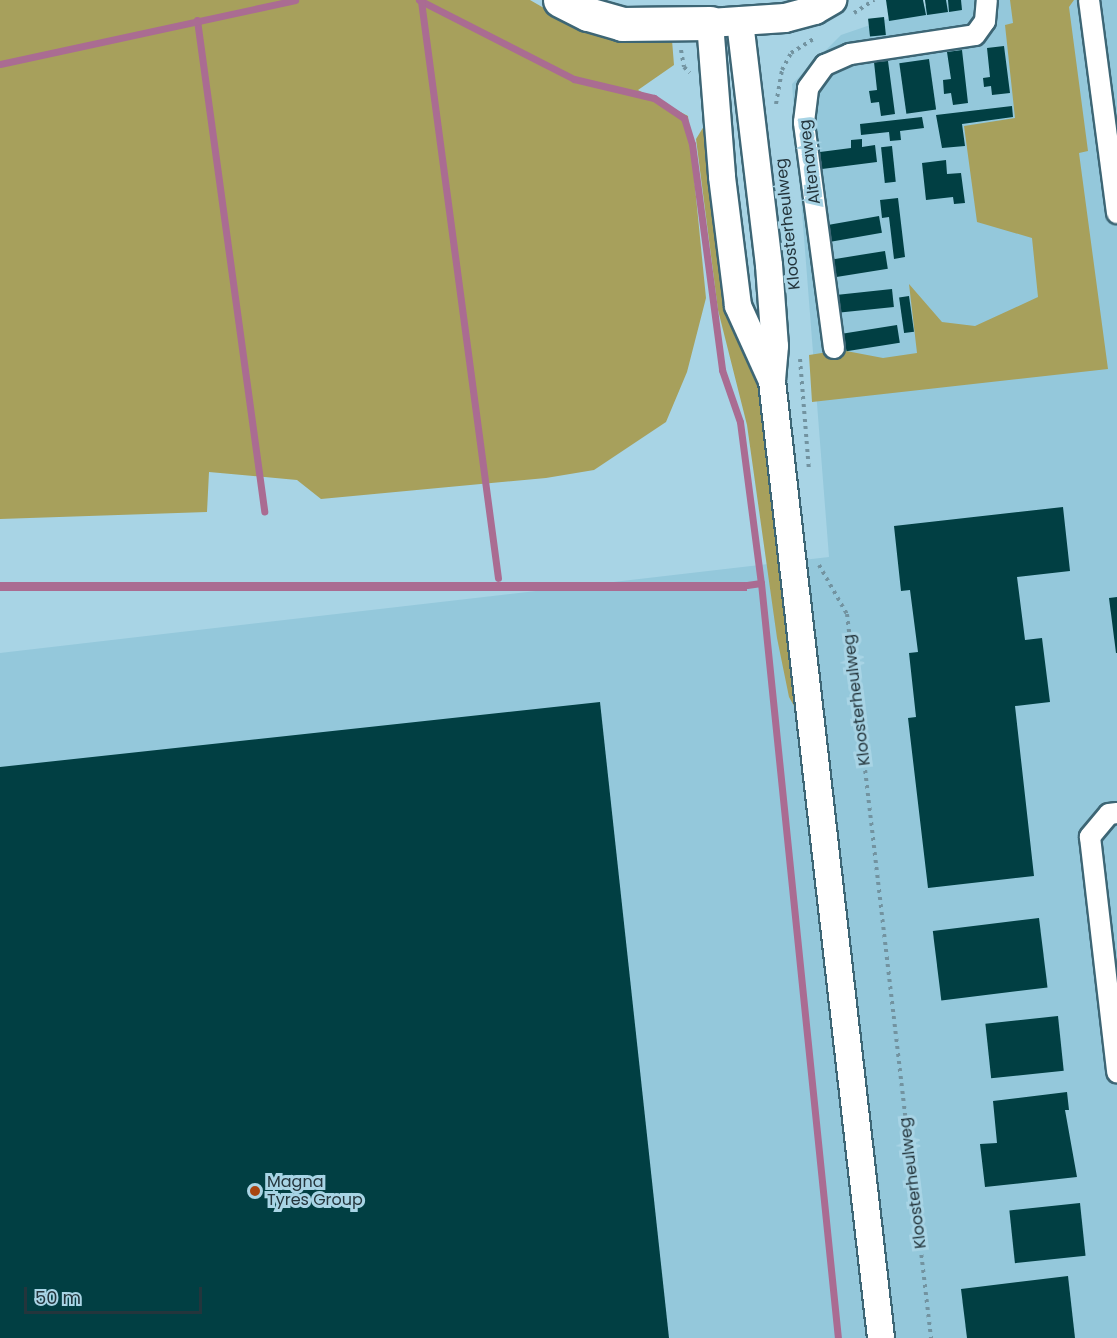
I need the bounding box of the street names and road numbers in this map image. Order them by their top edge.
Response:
street label: Altenaweg [795,118,825,206]
street label: Kloosterheulweg [772,157,804,291]
street label: Kloosterheulweg [839,633,875,767]
street label: Kloosterheulweg [895,1116,931,1250]

